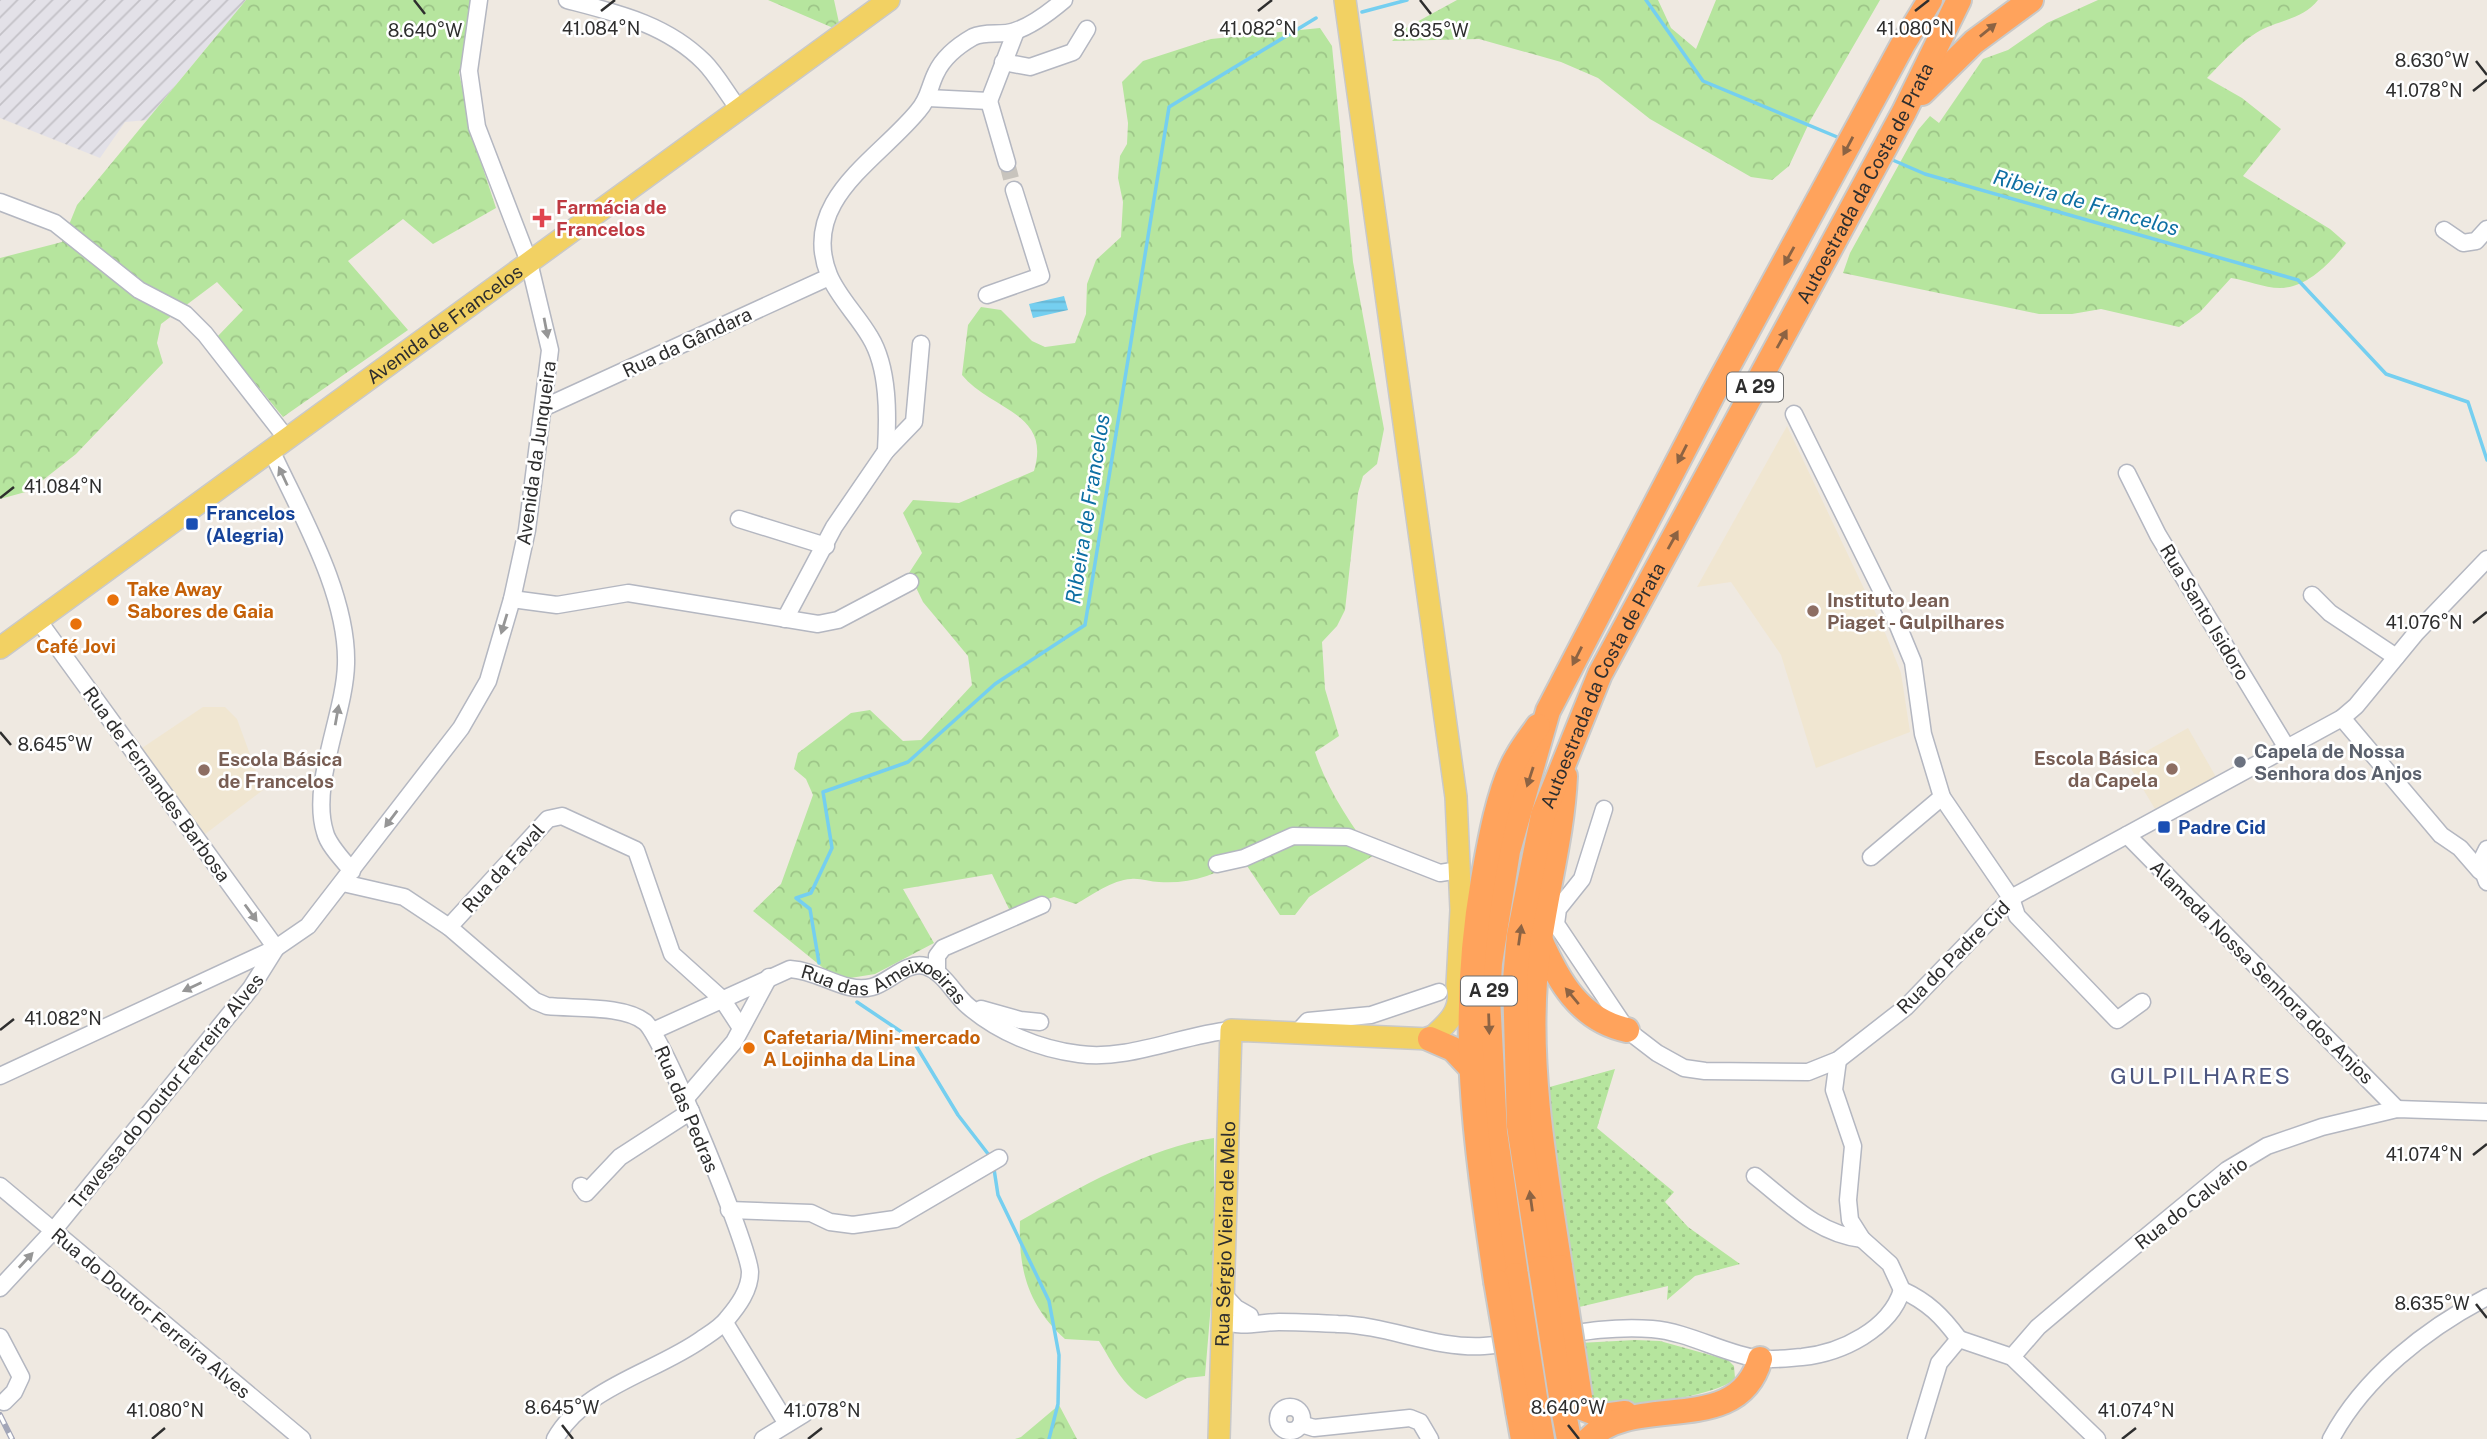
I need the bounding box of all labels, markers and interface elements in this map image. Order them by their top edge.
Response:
text: 41.084°N [562,18,640,39]
text: 41.082°N [1219,18,1297,39]
text: 41.080°N [1876,18,1954,39]
text: 8.640°W [388,20,462,41]
text: 8.635°W [1393,20,1469,41]
one-way arrow [1980,23,1997,38]
text: 8.630°W [2395,50,2469,71]
street label: Autoestrada da Costa de Prata [1792,59,1937,307]
text: 41.078°N [2385,80,2463,101]
one-way arrow [1843,136,1854,156]
water label: Ribeira de Francelos [1990,164,2182,241]
place label: Farmácia de Francelos [556,196,667,240]
marker: Farmácia de Francelos [534,210,550,226]
one-way arrow [1783,247,1795,267]
street label: Avenida de Francelos [362,260,527,388]
street label: Rua da Gândara [619,302,755,382]
one-way arrow [540,317,551,339]
one-way arrow [1775,328,1787,348]
street label: Avenida da Junqueira [512,359,560,547]
road number: A 29 [1727,372,1783,402]
water label: Ribeira de Francelos [1060,412,1115,606]
one-way arrow [1676,445,1688,464]
one-way arrow [277,466,289,486]
text: 41.084°N [24,476,102,497]
place label: Francelos (Alegria) [206,502,295,546]
marker: Francelos (Alegria) [184,516,200,532]
one-way arrow [1667,530,1679,549]
street label: Rua Santo Isidoro [2156,540,2254,684]
street label: Autoestrada da Costa de Prata [1536,559,1669,812]
place label: Take Away Sabores de Gaia [127,578,274,622]
place label: Instituto Jean Piaget - Gulpilhares [1827,589,2005,633]
marker: Take Away Sabores de Gaia [105,592,121,608]
marker: Instituto Jean Piaget - Gulpilhares [1805,603,1821,619]
text: 41.076°N [2386,612,2462,633]
one-way arrow [499,614,509,635]
marker: Café Jovi [68,616,84,632]
place label: Café Jovi [36,635,116,657]
one-way arrow [1571,646,1583,666]
street label: Rua de Fernandes Barbosa [79,682,235,886]
one-way arrow [332,704,343,726]
text: 8.645°W [17,734,93,755]
place label: Capela de Nossa Senhora dos Anjos [2254,740,2422,784]
place label: Escola Básica da Capela [2034,747,2158,791]
place label: Escola Básica de Francelos [218,748,342,792]
marker: Capela de Nossa Senhora dos Anjos [2232,754,2248,770]
marker: Escola Básica da Capela [2164,761,2180,777]
marker: Escola Básica de Francelos [196,762,212,778]
one-way arrow [1524,767,1534,788]
one-way arrow [385,810,399,828]
place label: Padre Cid [2178,816,2266,838]
street label: Rua da Faval [457,819,549,917]
marker: Padre Cid [2156,819,2172,835]
street label: Alameda Nossa Senhora dos Anjos [2146,856,2378,1088]
street label: Rua do Padre Cid [1892,896,2014,1018]
one-way arrow [244,904,258,922]
one-way arrow [1514,924,1525,946]
street label: Rua das Ameixoeiras [799,954,971,1008]
street label: Travessa do Doutor Ferreira Alves [64,969,268,1213]
road number: A 29 [1461,976,1517,1006]
one-way arrow [182,981,202,993]
one-way arrow [1565,987,1580,1004]
text: 41.082°N [24,1008,102,1029]
one-way arrow [1483,1014,1495,1036]
place label: Cafetaria/Mini-mercado A Lojinha da Lina [763,1026,980,1070]
marker: Cafetaria/Mini-mercado A Lojinha da Lina [741,1040,757,1056]
street label: Rua das Pedras [650,1042,724,1176]
district label: GULPILHARES [2110,1062,2292,1089]
street label: Rua Sérgio Vieira de Melo [1211,1121,1239,1347]
text: 41.074°N [2386,1144,2462,1165]
street label: Rua do Calvário [2130,1152,2252,1254]
one-way arrow [1525,1190,1536,1212]
street label: Rua do Doutor Ferreira Alves [47,1223,255,1403]
one-way arrow [18,1251,35,1268]
text: 8.635°W [2394,1293,2470,1314]
text: 8.645°W [524,1397,600,1418]
text: 8.640°W [1531,1397,1605,1418]
text: 41.080°N [126,1400,204,1421]
text: 41.078°N [783,1400,861,1421]
text: 41.074°N [2098,1400,2174,1421]

